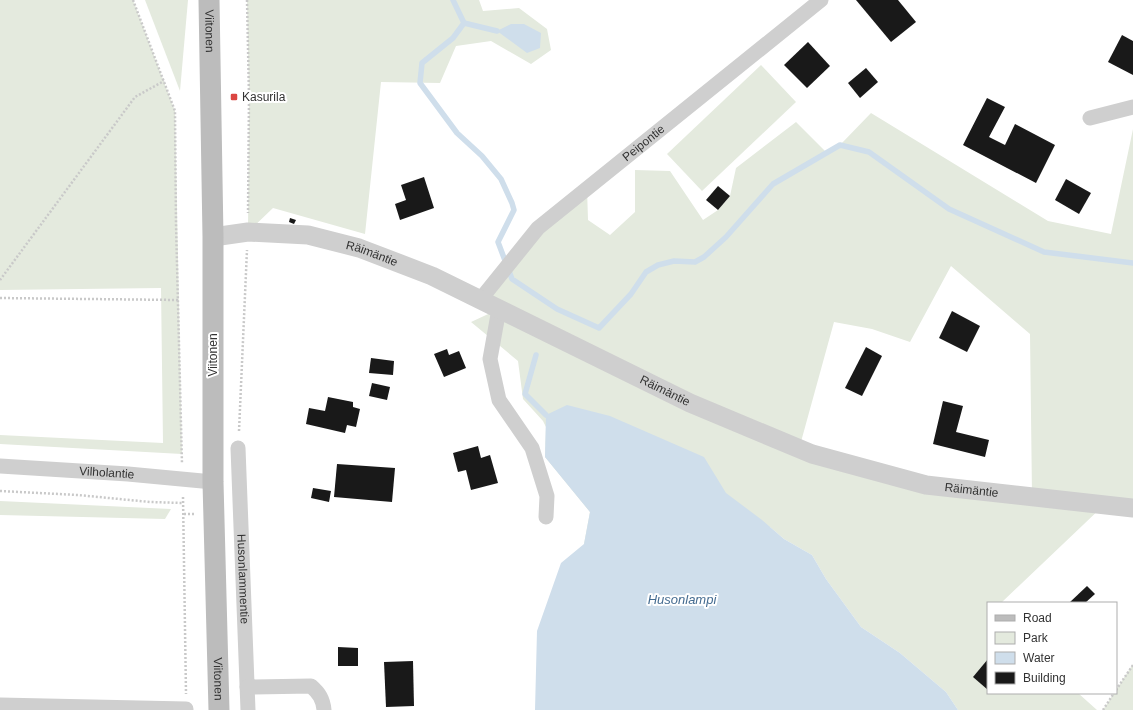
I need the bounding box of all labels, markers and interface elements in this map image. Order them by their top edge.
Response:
street label: Viitonen [202,9,217,53]
place label: Kasurila [242,90,286,104]
marker: Kasurila [229,92,239,102]
street label: Peipontie [620,122,668,164]
street label: Räimäntie [345,238,400,269]
street label: Viitonen [206,333,220,377]
street label: Räimäntie [638,372,693,409]
street label: Vilholantie [79,464,135,482]
street label: Räimäntie [944,480,1000,500]
street label: Husonlammentie [234,534,252,625]
water label: Husonlampi [648,592,717,607]
legend [987,602,1117,694]
text: Road [1023,611,1052,625]
text: Park [1023,631,1049,645]
text: Water [1023,651,1055,665]
street label: Viitonen [211,657,226,701]
text: Building [1023,671,1066,685]

